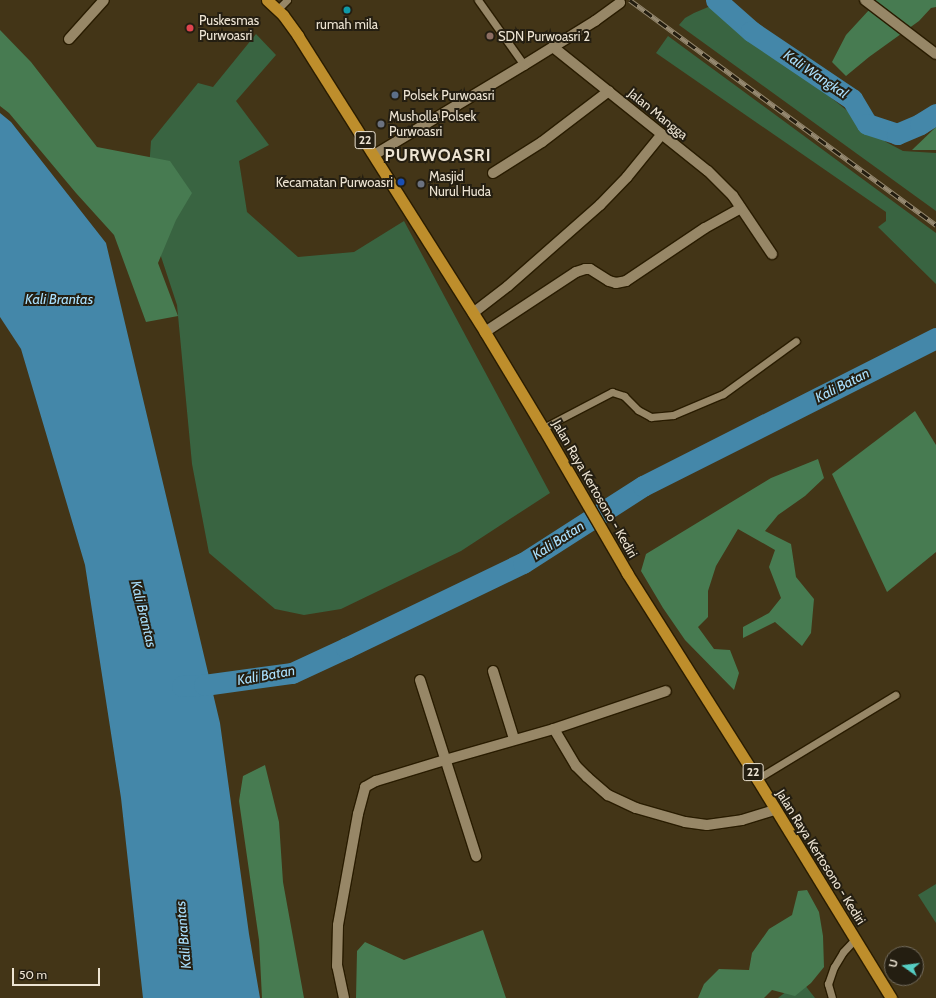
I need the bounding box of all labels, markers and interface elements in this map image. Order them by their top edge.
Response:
marker: rumah mila [342,5,352,15]
place label: Puskesmas Purwoasri [199,13,259,44]
place label: rumah mila [316,16,378,32]
marker: Puskesmas Purwoasri [184,22,196,34]
place label: SDN Purwoasri 2 [498,28,590,44]
marker: SDN Purwoasri 2 [485,31,495,41]
water label: Kali Wangkal [781,46,851,102]
street label: Jalan Mangga [625,85,691,143]
place label: Polsek Purwoasri [403,87,495,103]
marker: Polsek Purwoasri [390,90,400,100]
place label: Musholla Polsek Purwoasri [389,109,476,140]
marker: Musholla Polsek Purwoasri [376,119,386,129]
road number: 22 [354,130,376,150]
district label: PURWOASRI [385,146,491,166]
place label: Masjid Nurul Huda [429,169,491,200]
place label: Kecamatan Purwoasri [276,174,393,190]
marker: Kecamatan Purwoasri [396,177,406,187]
marker: Masjid Nurul Huda [416,179,426,189]
water label: Kali Brantas [25,291,93,307]
water label: Kali Batan [812,364,872,406]
street label: Jalan Raya Kertosono - Kediri [549,417,641,561]
water label: Kali Batan [529,517,587,563]
water label: Kali Brantas [128,579,160,649]
water label: Kali Batan [236,662,296,688]
road number: 22 [742,762,764,782]
street label: Jalan Raya Kertosono - Kediri [773,787,869,927]
water label: Kali Brantas [172,900,194,970]
north arrow [884,946,924,986]
text: U [886,958,901,969]
scale bar [14,960,102,986]
text: 50 m [19,967,47,982]

